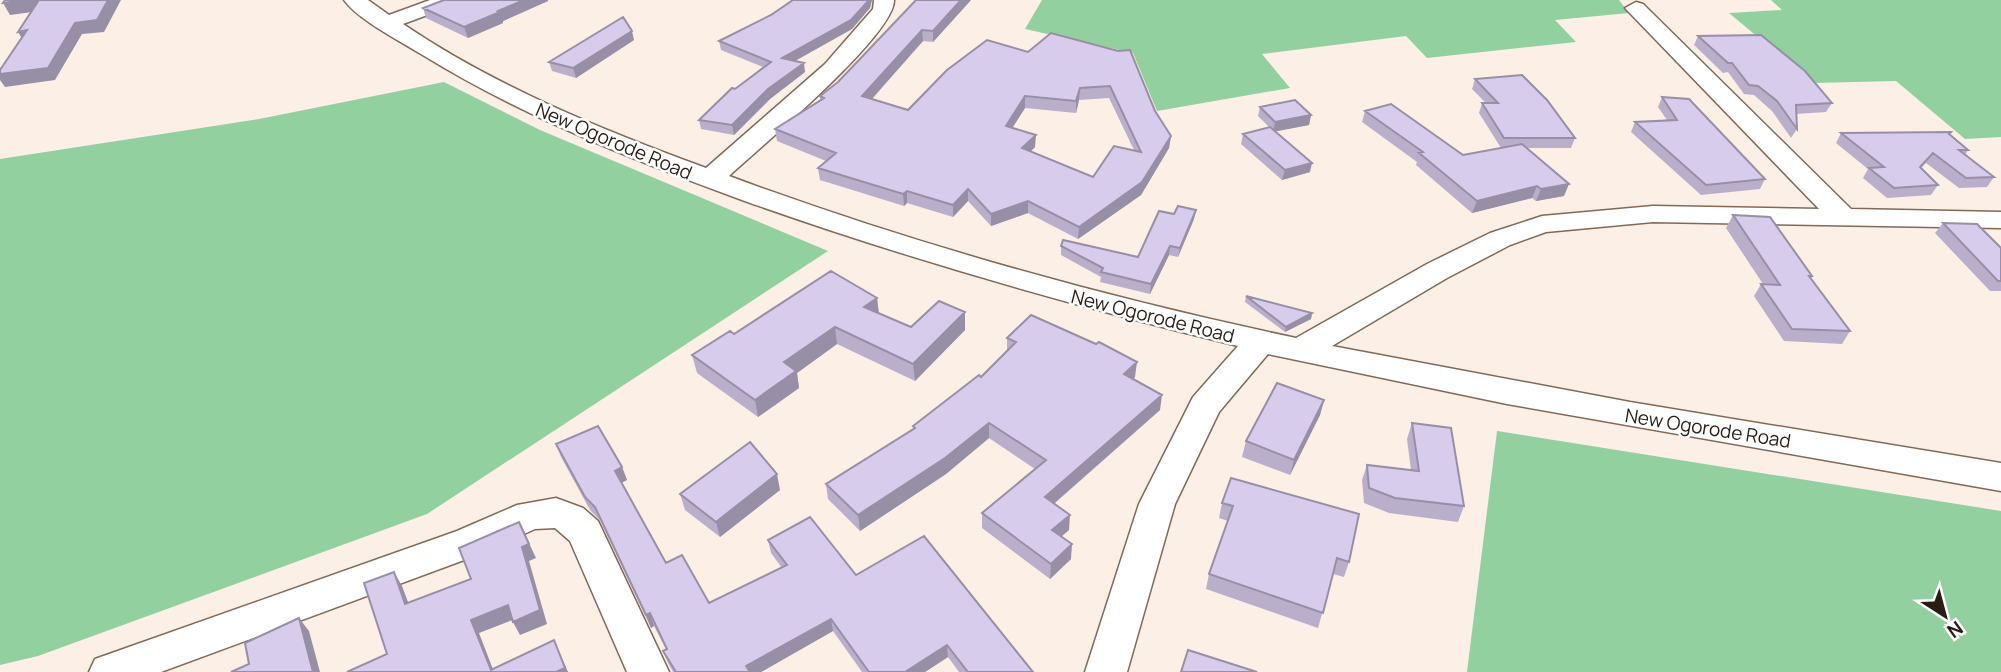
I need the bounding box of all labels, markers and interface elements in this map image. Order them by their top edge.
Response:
street label: New Ogorode Road [532,96,696,186]
street label: New Ogorode Road [1069,283,1237,349]
street label: New Ogorode Road [1623,402,1793,454]
north arrow [1910,581,1980,651]
text: N [1942,615,1968,644]

